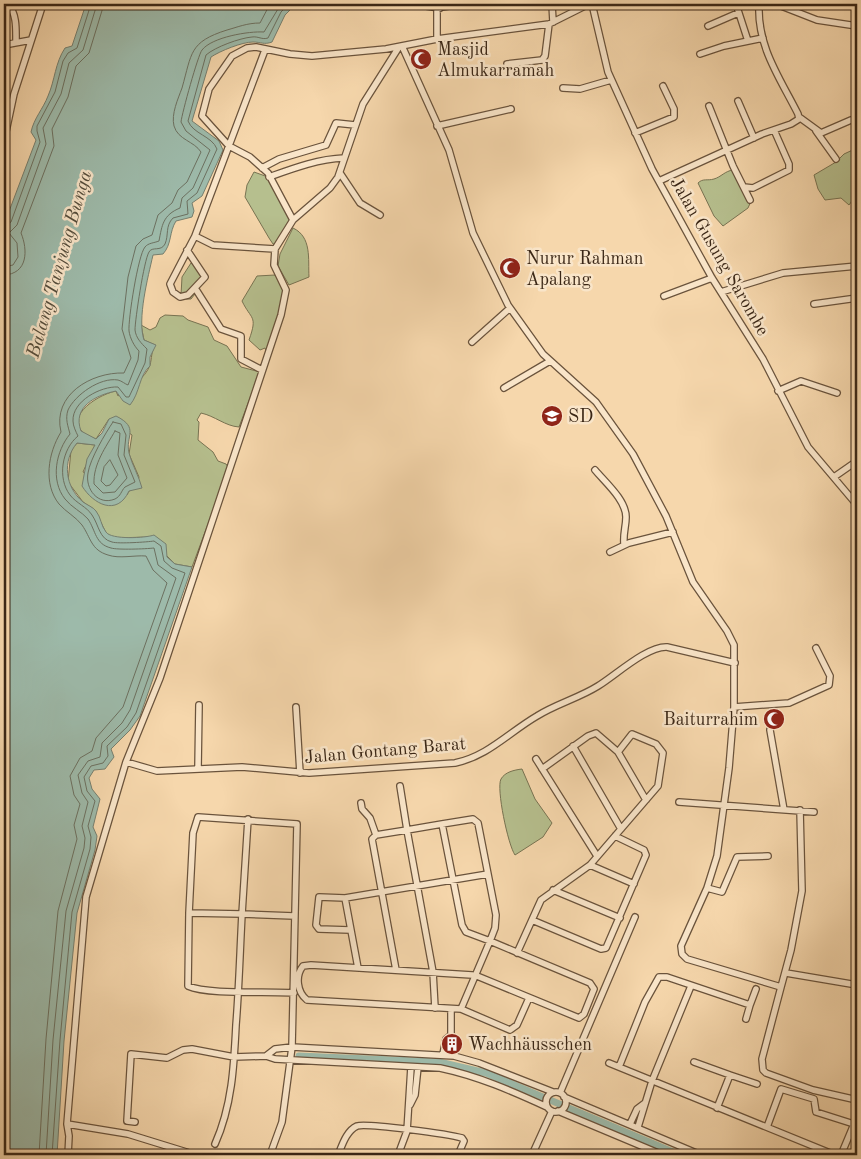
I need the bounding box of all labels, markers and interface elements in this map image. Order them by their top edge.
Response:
place label: Masjid Almukarramah [437,41,555,80]
mosque icon: Masjid Almukarramah [409,47,433,71]
water label: Balang Tanjung Bunga [24,169,96,361]
street label: Jalan Gusung Sarombe [666,174,772,339]
place label: Nurur Rahman Apalang [526,250,644,289]
mosque icon: Nurur Rahman Apalang [498,256,522,280]
school or university icon: SD [540,404,564,428]
place label: SD [568,408,593,426]
mosque icon: Baiturrahim [762,707,786,731]
place label: Baiturrahim [663,711,758,729]
street label: Jalan Gontang Barat [303,735,467,767]
building icon: Wachhäusschen [440,1032,464,1056]
place label: Wachhäusschen [468,1036,592,1054]

